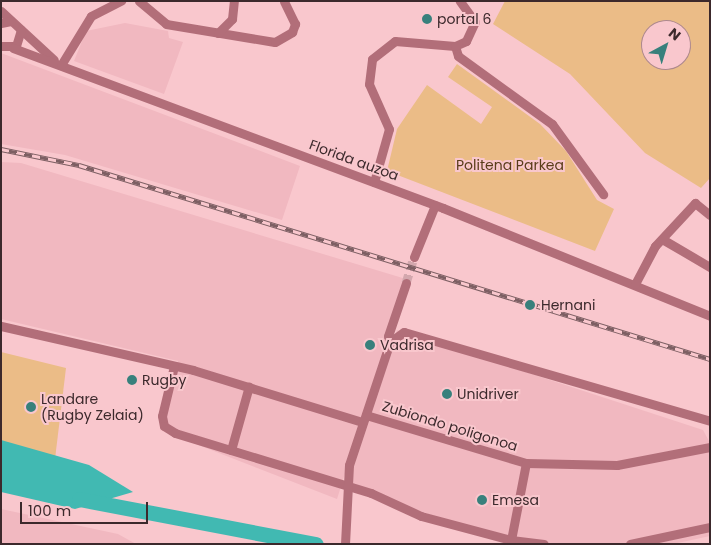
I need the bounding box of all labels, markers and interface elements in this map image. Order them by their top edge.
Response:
place label: portal 6 [437,11,491,27]
marker: portal 6 [421,13,433,25]
north arrow [641,20,691,70]
text: N [664,23,685,45]
street label: Florida auzoa [307,136,401,184]
park label: Politena Parkea [456,157,564,173]
place label: Hernani [541,297,595,313]
marker: Hernani [523,298,537,312]
place label: Vadrisa [380,337,434,353]
marker: Vadrisa [364,339,376,351]
place label: Rugby [142,372,186,388]
marker: Rugby [126,374,138,386]
place label: Unidriver [457,386,519,402]
marker: Unidriver [441,388,453,400]
place label: Landare (Rugby Zelaia) [41,391,144,424]
street label: Zubiondo poligonoa [380,397,520,455]
marker: Landare (Rugby Zelaia) [25,401,37,413]
scale bar [22,492,150,524]
place label: Emesa [492,492,539,508]
marker: Emesa [476,494,488,506]
text: 100 m [28,500,71,521]

